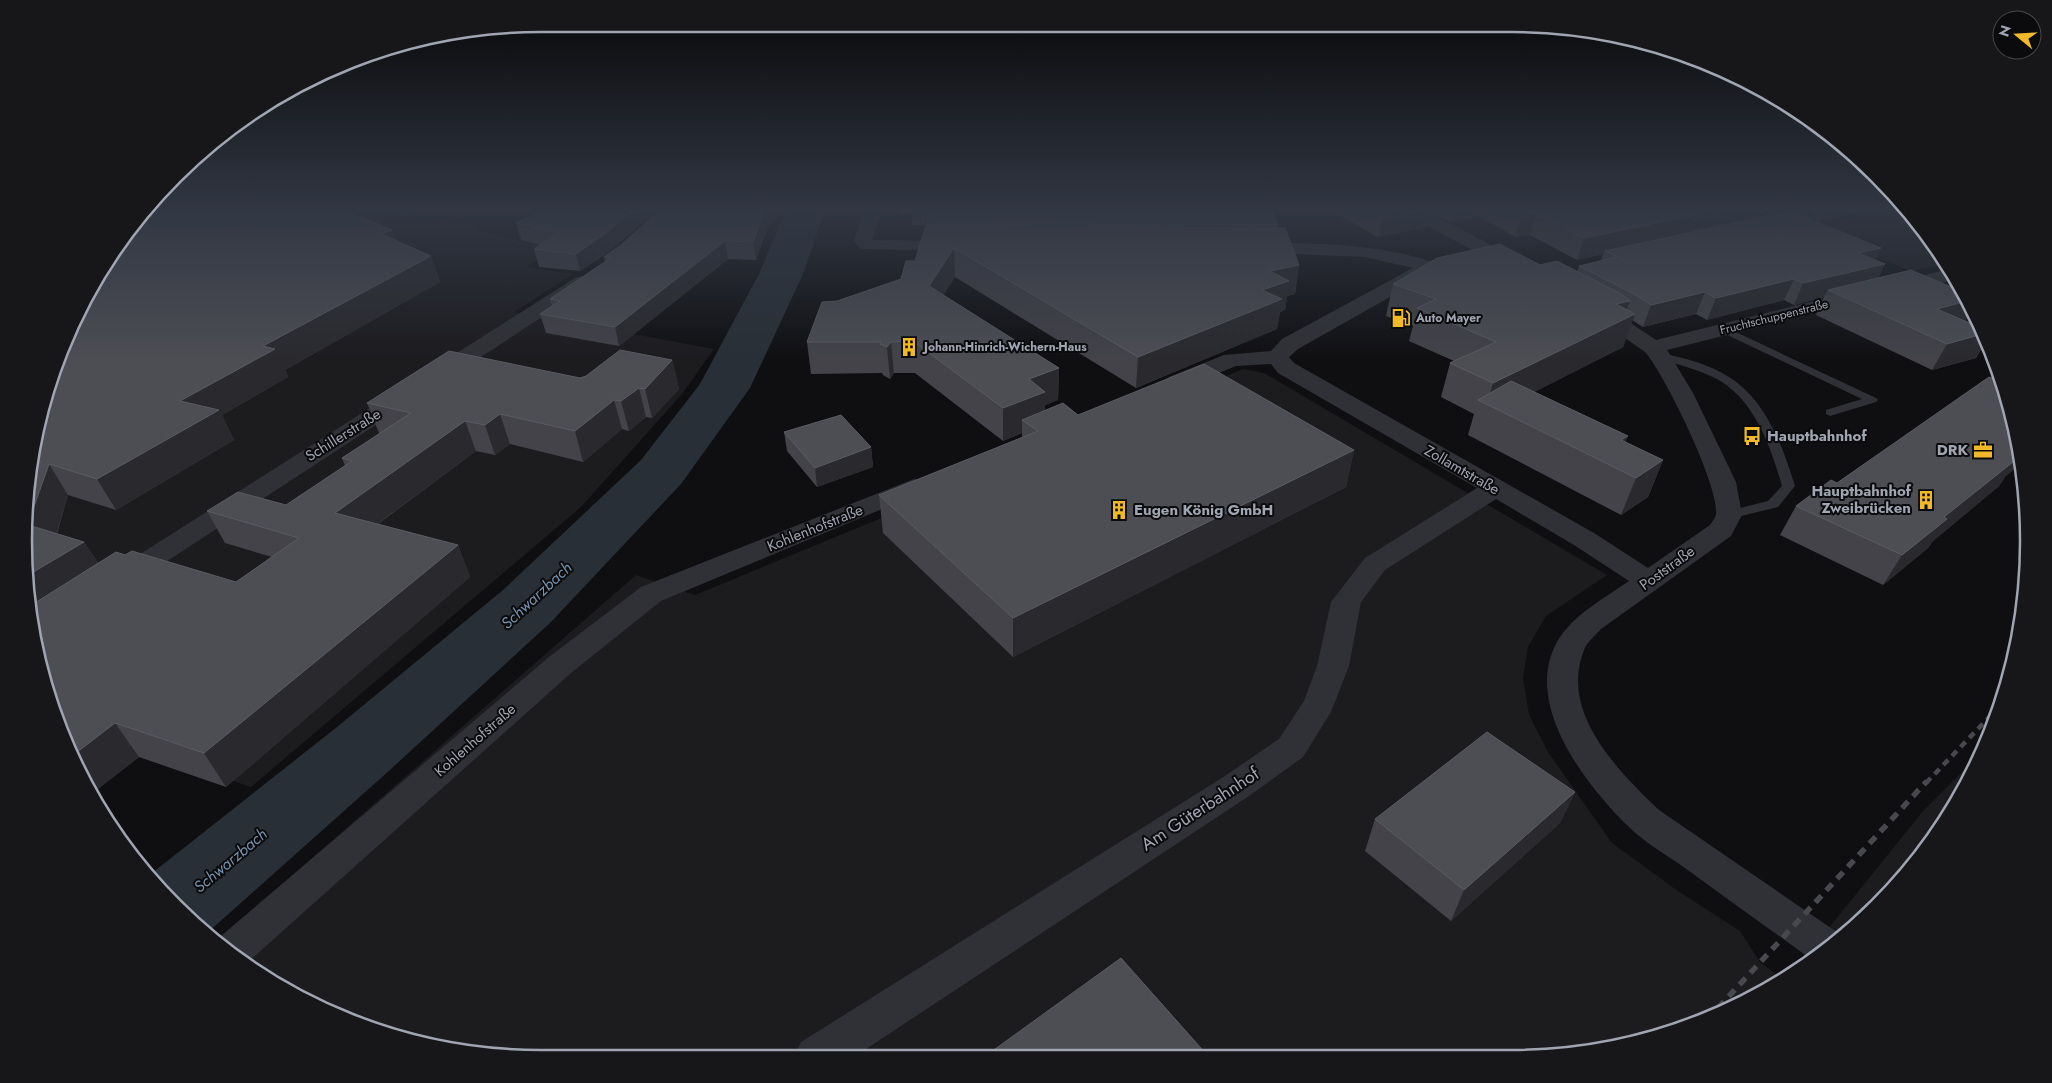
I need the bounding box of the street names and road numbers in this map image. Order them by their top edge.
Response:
street label: Fruchtschuppenstraße [1718,295,1830,339]
street label: Schillerstraße [301,403,385,467]
street label: Zollamtstraße [1420,440,1504,501]
street label: Kohlenhofstraße [764,499,867,557]
street label: Poststraße [1635,540,1699,596]
street label: Kohlenhofstraße [429,698,521,782]
street label: Am Güterbahnhof [1136,760,1265,857]

